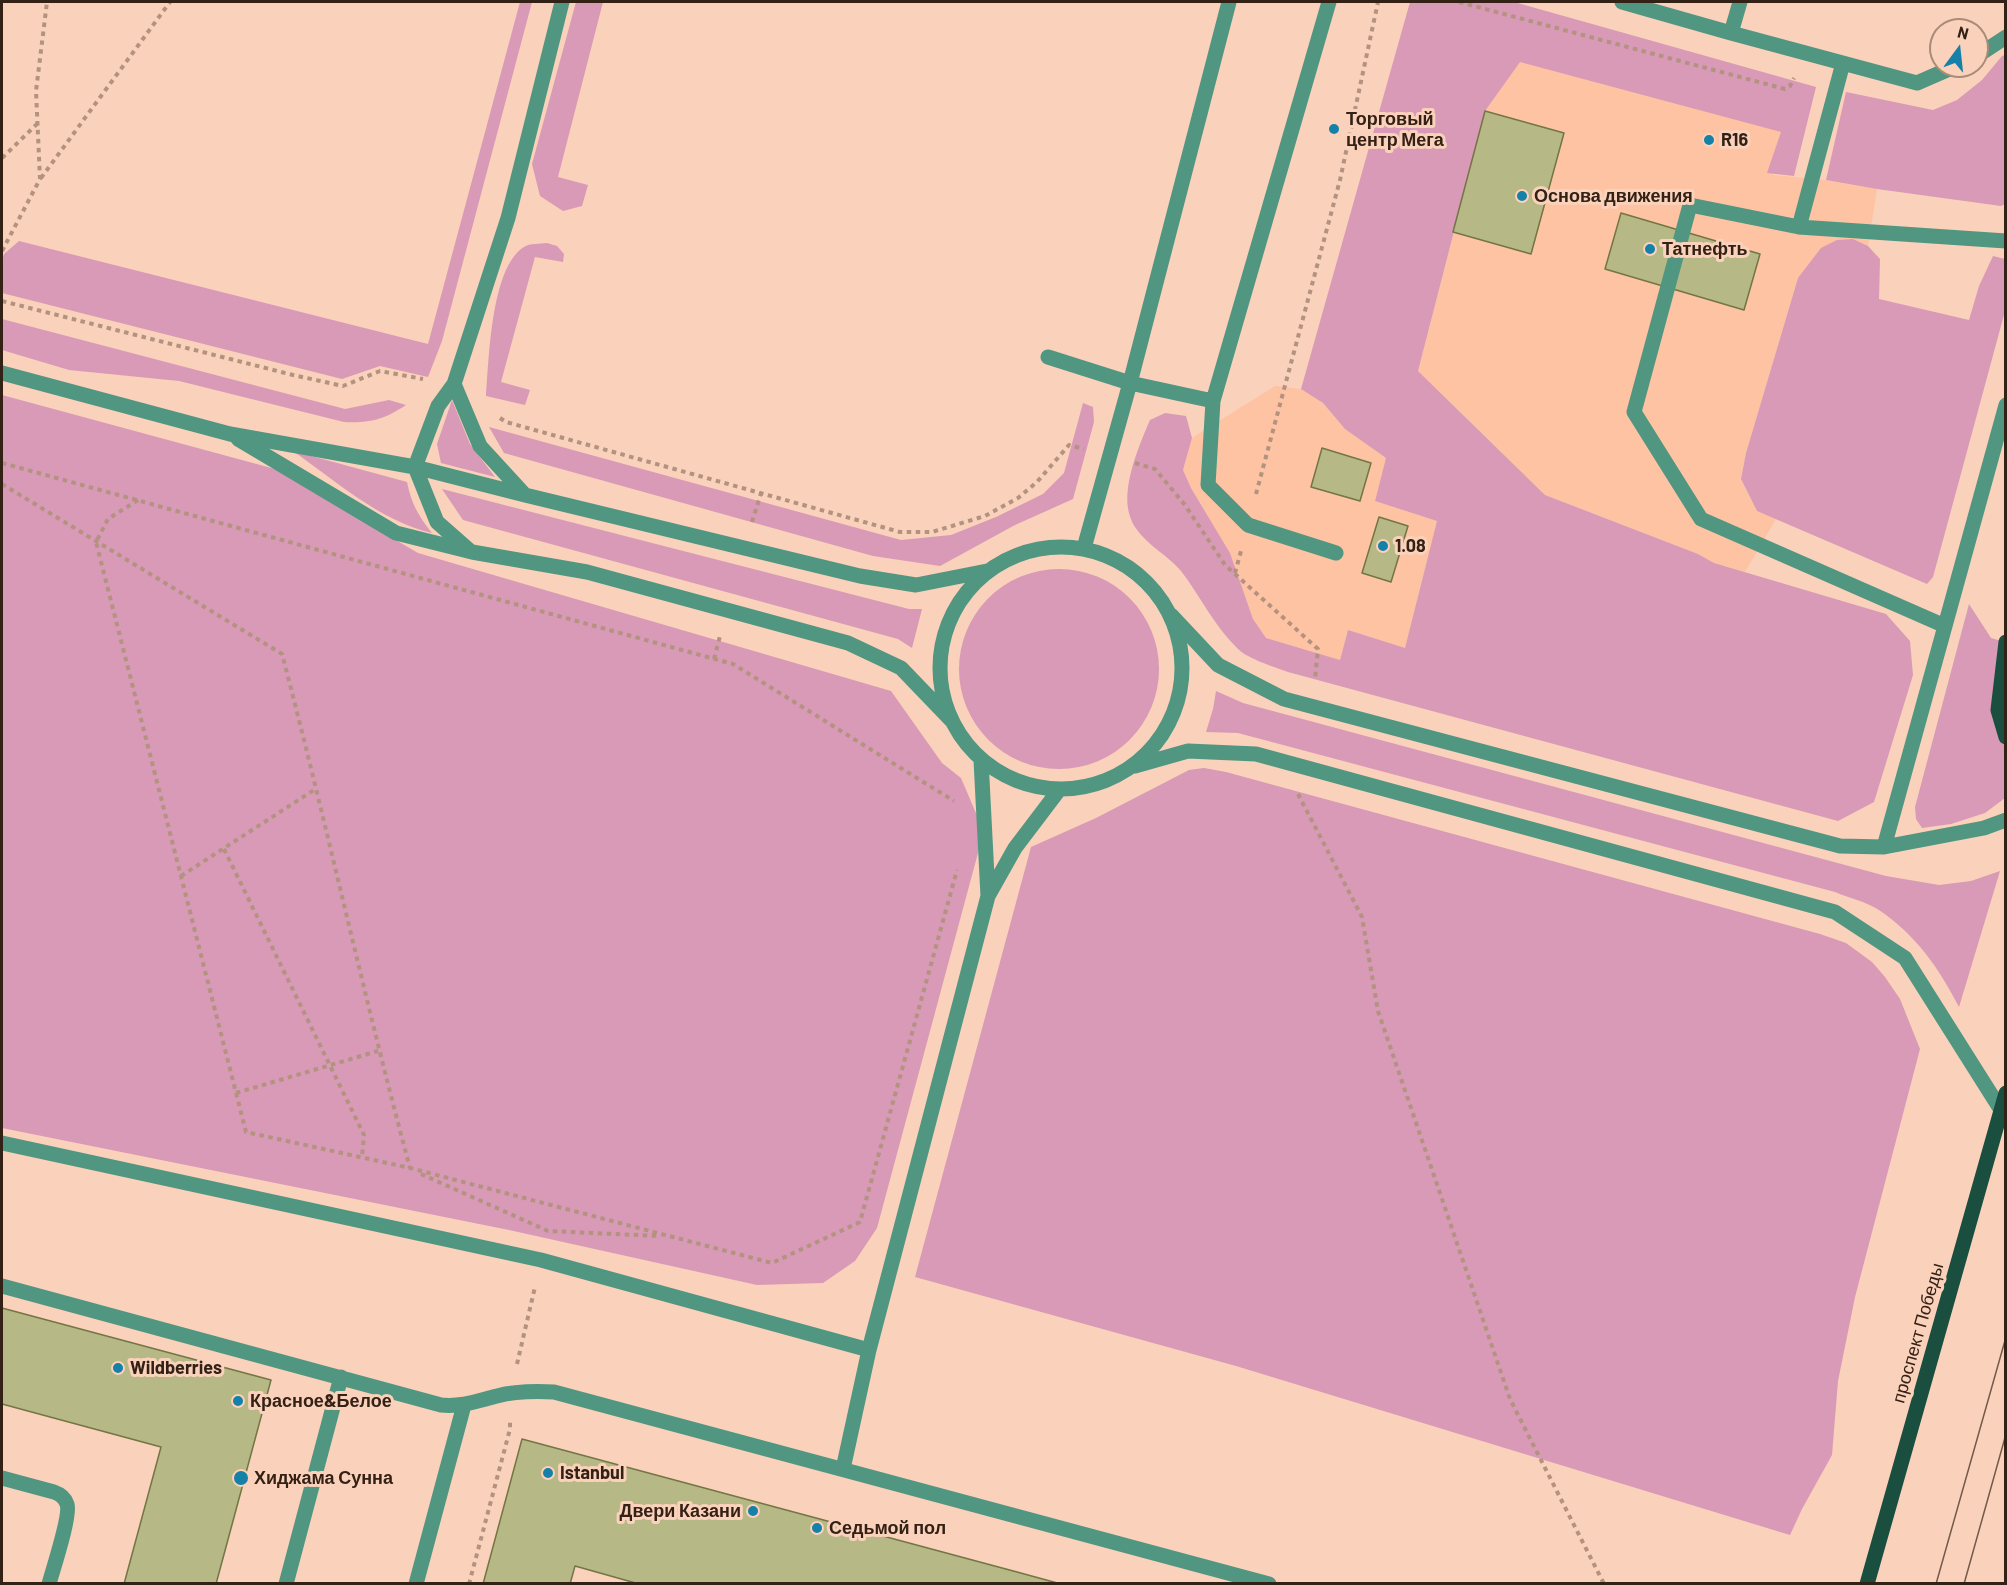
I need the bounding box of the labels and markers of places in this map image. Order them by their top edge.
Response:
place label: Торговый центр Мега [1346,108,1444,150]
marker: Торговый центр Мега [1327,122,1341,136]
place label: R16 [1721,129,1748,151]
marker: R16 [1702,133,1716,147]
place label: Основа движения [1534,185,1693,207]
marker: Основа движения [1515,189,1529,203]
place label: Татнефть [1662,238,1748,260]
marker: Татнефть [1643,242,1657,256]
place label: 1.08 [1395,535,1426,557]
marker: 1.08 [1376,539,1390,553]
place label: Wildberries [130,1357,222,1379]
marker: Wildberries [111,1361,125,1375]
place label: Красное&Белое [250,1390,392,1412]
marker: Красное&Белое [231,1394,245,1408]
place label: Istanbul [560,1462,624,1484]
marker: Istanbul [541,1466,555,1480]
place label: Хиджама Сунна [254,1467,393,1489]
marker: Хиджама Сунна [232,1469,250,1487]
place label: Двери Казани [620,1500,741,1522]
marker: Двери Казани [746,1504,760,1518]
place label: Седьмой пол [829,1517,946,1539]
marker: Седьмой пол [810,1521,824,1535]

